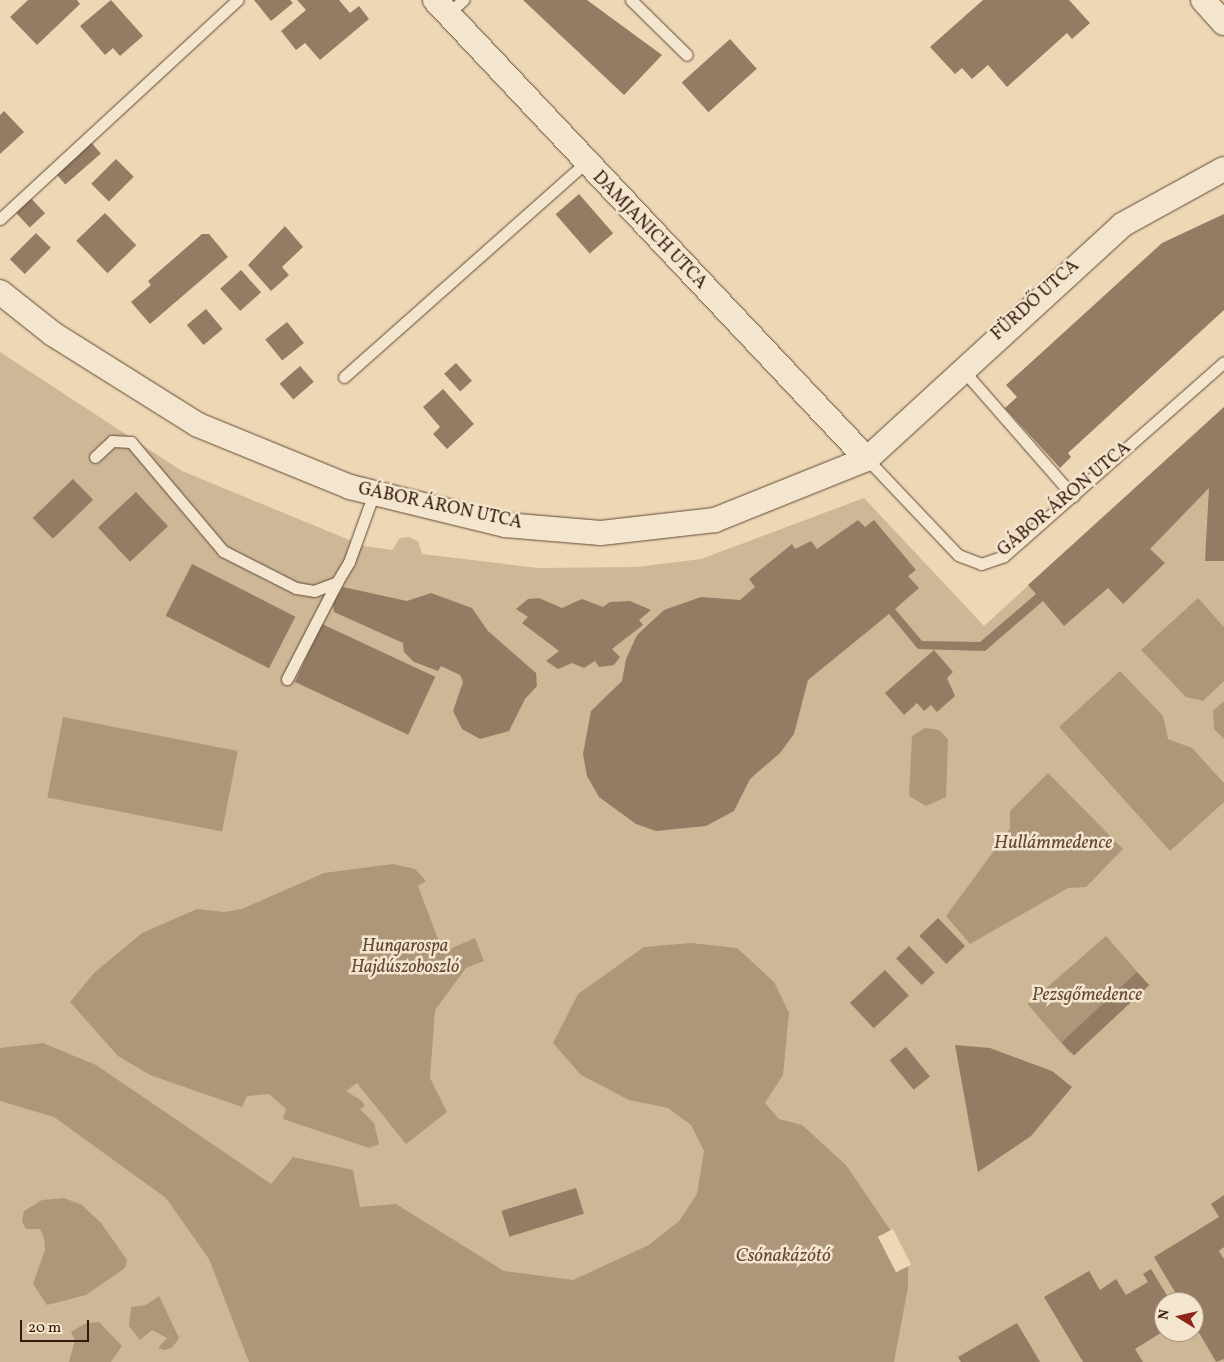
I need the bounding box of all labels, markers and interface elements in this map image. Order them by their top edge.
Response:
street label: DAMJANICH UTCA [587,167,711,295]
street label: FÜRDŐ UTCA [988,256,1084,346]
street label: GÁBOR ÁRON UTCA [994,438,1136,562]
street label: GÁBOR ÁRON UTCA [356,479,524,535]
water label: Hullámmedence [994,833,1112,855]
park label: Hungarospa Hajdúszoboszló [351,937,459,980]
water label: Pezsgőmedence [1032,985,1142,1007]
water label: Csónakázótó [735,1246,831,1268]
north arrow [1154,1292,1204,1342]
text: N [1154,1308,1175,1321]
scale bar [22,1310,91,1342]
text: 20 m [28,1318,61,1339]

